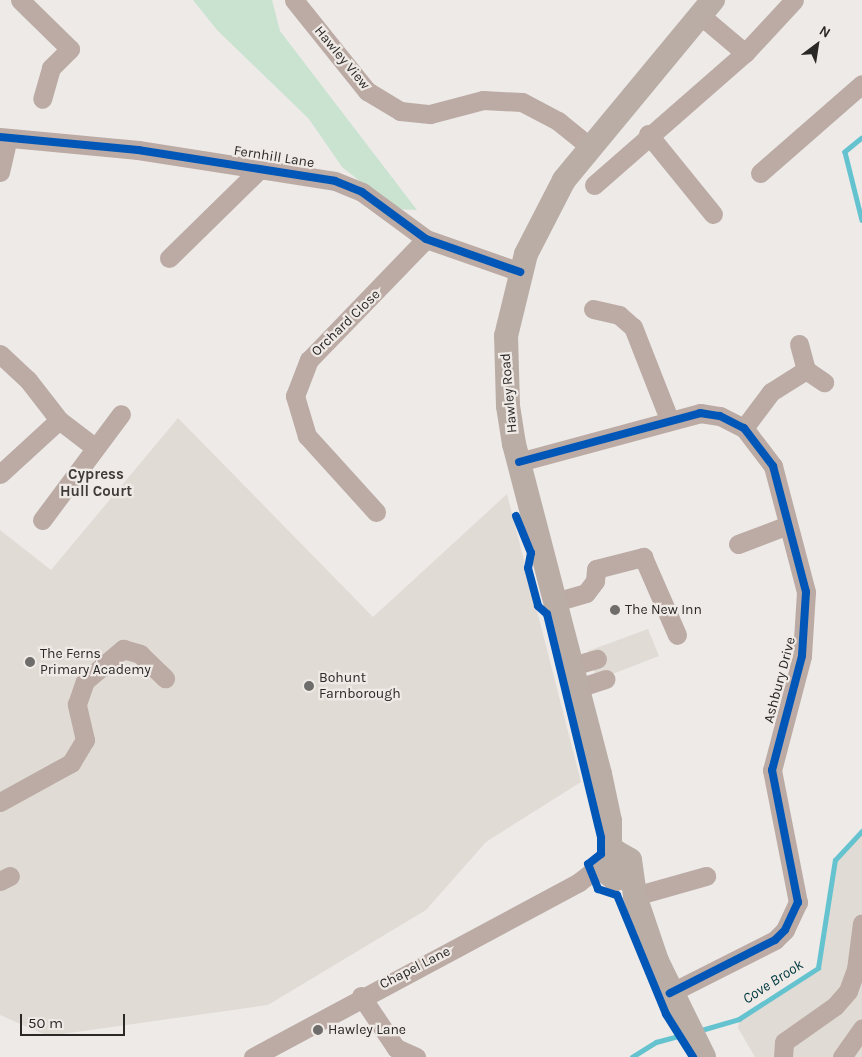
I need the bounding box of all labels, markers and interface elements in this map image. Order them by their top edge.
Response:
north arrow [792,20,842,70]
text: N [816,22,834,42]
street label: Hawley View [311,23,373,93]
street label: Fernhill Lane [233,142,315,172]
street label: Orchard Close [308,286,384,360]
street label: Hawley Road [497,352,521,434]
district label: Cypress Hull Court [60,465,132,500]
place label: The New Inn [625,602,702,618]
marker: The New Inn [609,604,621,616]
street label: Ashbury Drive [760,635,800,725]
place label: The Ferns Primary Academy [40,646,151,679]
marker: The Ferns Primary Academy [24,656,36,668]
place label: Bohunt Farnborough [319,670,401,702]
marker: Bohunt Farnborough [303,680,315,692]
street label: Chapel Lane [377,943,453,993]
water label: Cove Brook [739,956,807,1008]
scale bar [22,1004,128,1036]
text: 50 m [28,1014,63,1032]
place label: Hawley Lane [328,1022,406,1038]
marker: Hawley Lane [312,1024,324,1036]

